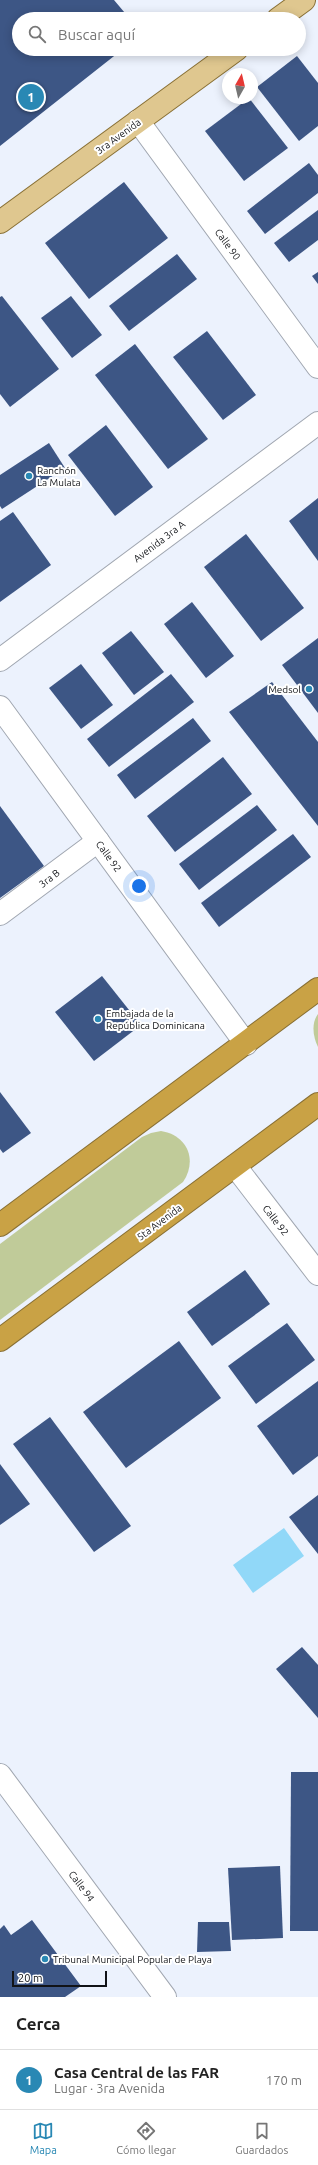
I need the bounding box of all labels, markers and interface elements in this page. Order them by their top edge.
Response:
search box [12,12,306,56]
icon: search [26,23,48,45]
text: Buscar aquí [58,26,135,43]
north arrow [222,68,258,104]
pin: 1 [18,82,44,112]
street label: 3ra Avenida [94,116,143,156]
street label: Calle 90 [213,227,243,262]
place label: Ranchón La Mulata [37,465,81,488]
marker: Ranchón La Mulata [24,471,34,481]
street label: Avenida 3ra A [131,518,188,564]
place label: Medsol [268,684,301,695]
marker: Medsol [304,684,314,694]
street label: Calle 92 [94,839,124,874]
street label: 3ra B [37,867,62,890]
your location [129,876,149,896]
place label: Embajada de la República Dominicana [106,1008,205,1031]
marker: Embajada de la República Dominicana [93,1014,103,1024]
street label: 5ta Avenida [135,1202,184,1243]
street label: Calle 92 [260,1203,291,1238]
street label: Calle 94 [66,1869,97,1904]
marker: Tribunal Municipal Popular de Playa [40,1954,50,1964]
place label: Tribunal Municipal Popular de Playa [53,1954,212,1965]
scale bar [12,1969,107,1988]
text: 20 m [18,1972,42,1984]
text: Cerca [16,2014,61,2033]
text: Casa Central de las FAR [54,2064,219,2081]
text: 1 [25,2073,33,2087]
text: 170 m [266,2073,302,2087]
text: Lugar · 3ra Avenida [54,2081,165,2095]
tab: Mapa [30,2120,57,2156]
tab: Cómo llegar [116,2120,176,2156]
tab: Guardados [235,2120,288,2156]

